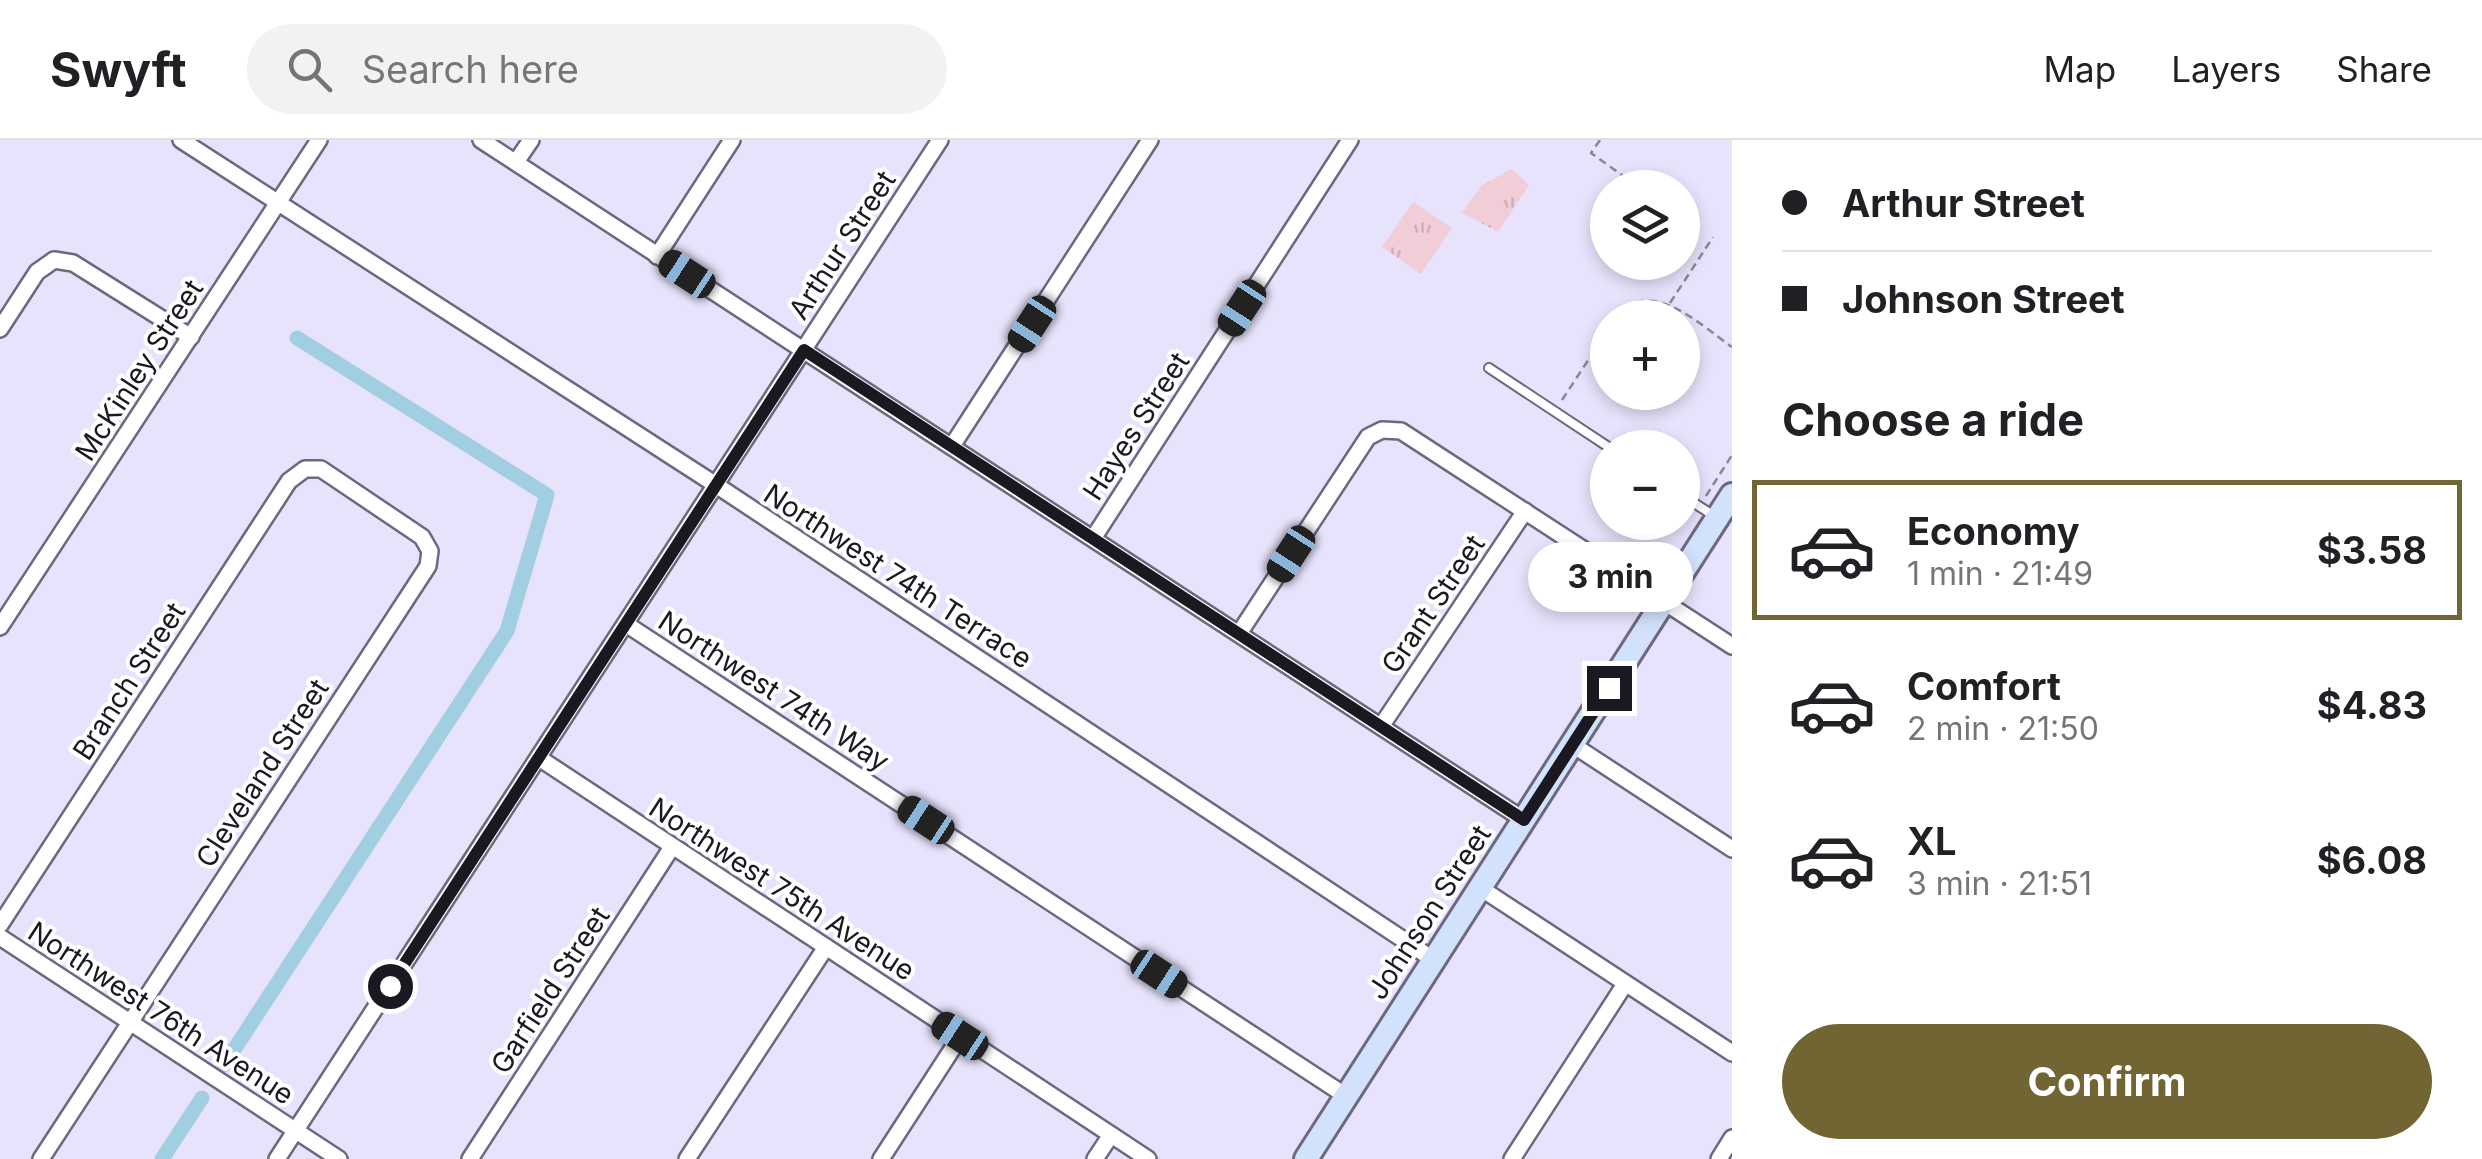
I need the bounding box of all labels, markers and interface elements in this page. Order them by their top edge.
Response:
search box [247,24,947,114]
text: Swyft [50,40,187,99]
icon: search [282,42,337,97]
text: Search here [362,46,579,92]
text: Map [2044,48,2116,90]
text: Layers [2171,48,2281,90]
text: Share [2336,48,2432,90]
street label: Arthur Street [781,164,903,326]
map controls [1590,170,1700,540]
button: layers [1590,170,1700,280]
text: Arthur Street [1842,180,2085,226]
car [654,245,720,303]
street label: McKinley Street [68,273,210,467]
car [1213,275,1271,341]
text: Johnson Street [1842,276,2125,322]
car [1003,291,1061,357]
button: + [1590,300,1700,410]
street label: Hayes Street [1076,346,1196,506]
text: Choose a ride [1782,392,2084,447]
button: − [1590,430,1700,540]
street label: Northwest 74th Terrace [758,477,1038,675]
icon: car [1787,505,1877,595]
text: Economy [1907,508,2080,554]
car [1262,521,1320,587]
text: $3.58 [2317,527,2427,573]
street label: Grant Street [1374,528,1492,680]
callout: 3 min [1526,543,1692,613]
text: 1 min · 21:49 [1907,554,2093,593]
text: 3 min [1567,557,1654,596]
street label: Branch Street [66,596,192,766]
street label: Northwest 74th Way [652,604,896,778]
icon: car [1787,660,1877,750]
text: Comfort [1907,663,2061,709]
route end [1587,666,1632,711]
street label: Cleveland Street [188,672,336,874]
text: $4.83 [2317,682,2427,728]
text: 2 min · 21:50 [1907,709,2099,748]
street label: Northwest 75th Avenue [643,790,921,988]
car [893,791,959,849]
icon: car [1787,815,1877,905]
text: XL [1907,818,1957,864]
street label: Johnson Street [1360,819,1498,1005]
text: $6.08 [2317,837,2427,883]
text: 3 min · 21:51 [1907,864,2092,903]
street label: Garfield Street [483,900,617,1080]
street label: Northwest 76th Avenue [22,914,300,1112]
car [1126,945,1192,1003]
route start [368,964,413,1009]
car [927,1007,993,1065]
button: Confirm [1782,1024,2432,1139]

